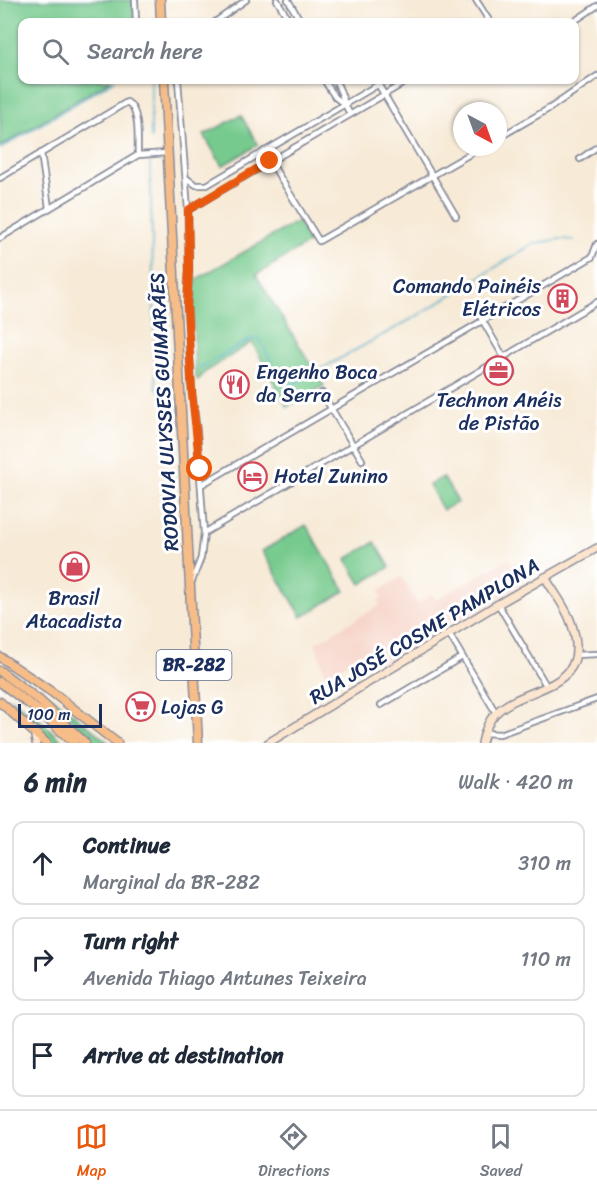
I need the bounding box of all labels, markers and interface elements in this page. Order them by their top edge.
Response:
search box [18,18,579,84]
text: Search here [87,32,203,71]
icon: search [39,35,72,68]
north arrow [453,102,507,156]
route end [256,147,282,173]
place label: Comando Painéis Elétricos [393,269,542,327]
street label: RODOVIA ULYSSES GUIMARÃES [140,272,189,552]
building icon: Comando Painéis Elétricos [546,282,578,314]
office icon: Technon Anéis de Pistão [483,354,515,386]
place label: Engenho Boca da Serra [256,355,378,413]
restaurant icon: Engenho Boca da Serra [219,368,251,400]
place label: Technon Anéis de Pistão [437,383,562,441]
route start [186,455,212,481]
place label: Hotel Zunino [274,459,388,494]
hotel icon: Hotel Zunino [237,460,269,492]
street label: RUA JOSÉ COSME PAMPLONA [302,549,546,714]
shop icon: Brasil Atacadista [58,551,90,583]
place label: Brasil Atacadista [25,581,122,639]
road number: BR-282 [156,650,232,680]
place label: Lojas G [161,690,224,725]
supermarket icon: Lojas G [124,691,156,723]
text: 100 m [27,700,71,729]
scale bar [18,701,102,728]
text: 6 min [24,759,87,805]
text: Walk · 420 m [458,765,573,800]
text: Continue [83,826,171,865]
text: 310 m [518,846,571,881]
icon: ahead [26,847,59,880]
text: Marginal da BR-282 [83,865,260,900]
text: Turn right [83,922,178,961]
text: 110 m [521,942,571,977]
icon: right [26,943,59,976]
text: Avenida Thiago Antunes Teixeira [83,961,367,996]
text: Arrive at destination [83,1036,284,1075]
icon: arrive [26,1039,59,1072]
tab: Map [75,1120,108,1185]
tab: Directions [258,1120,330,1185]
tab: Saved [480,1120,522,1185]

